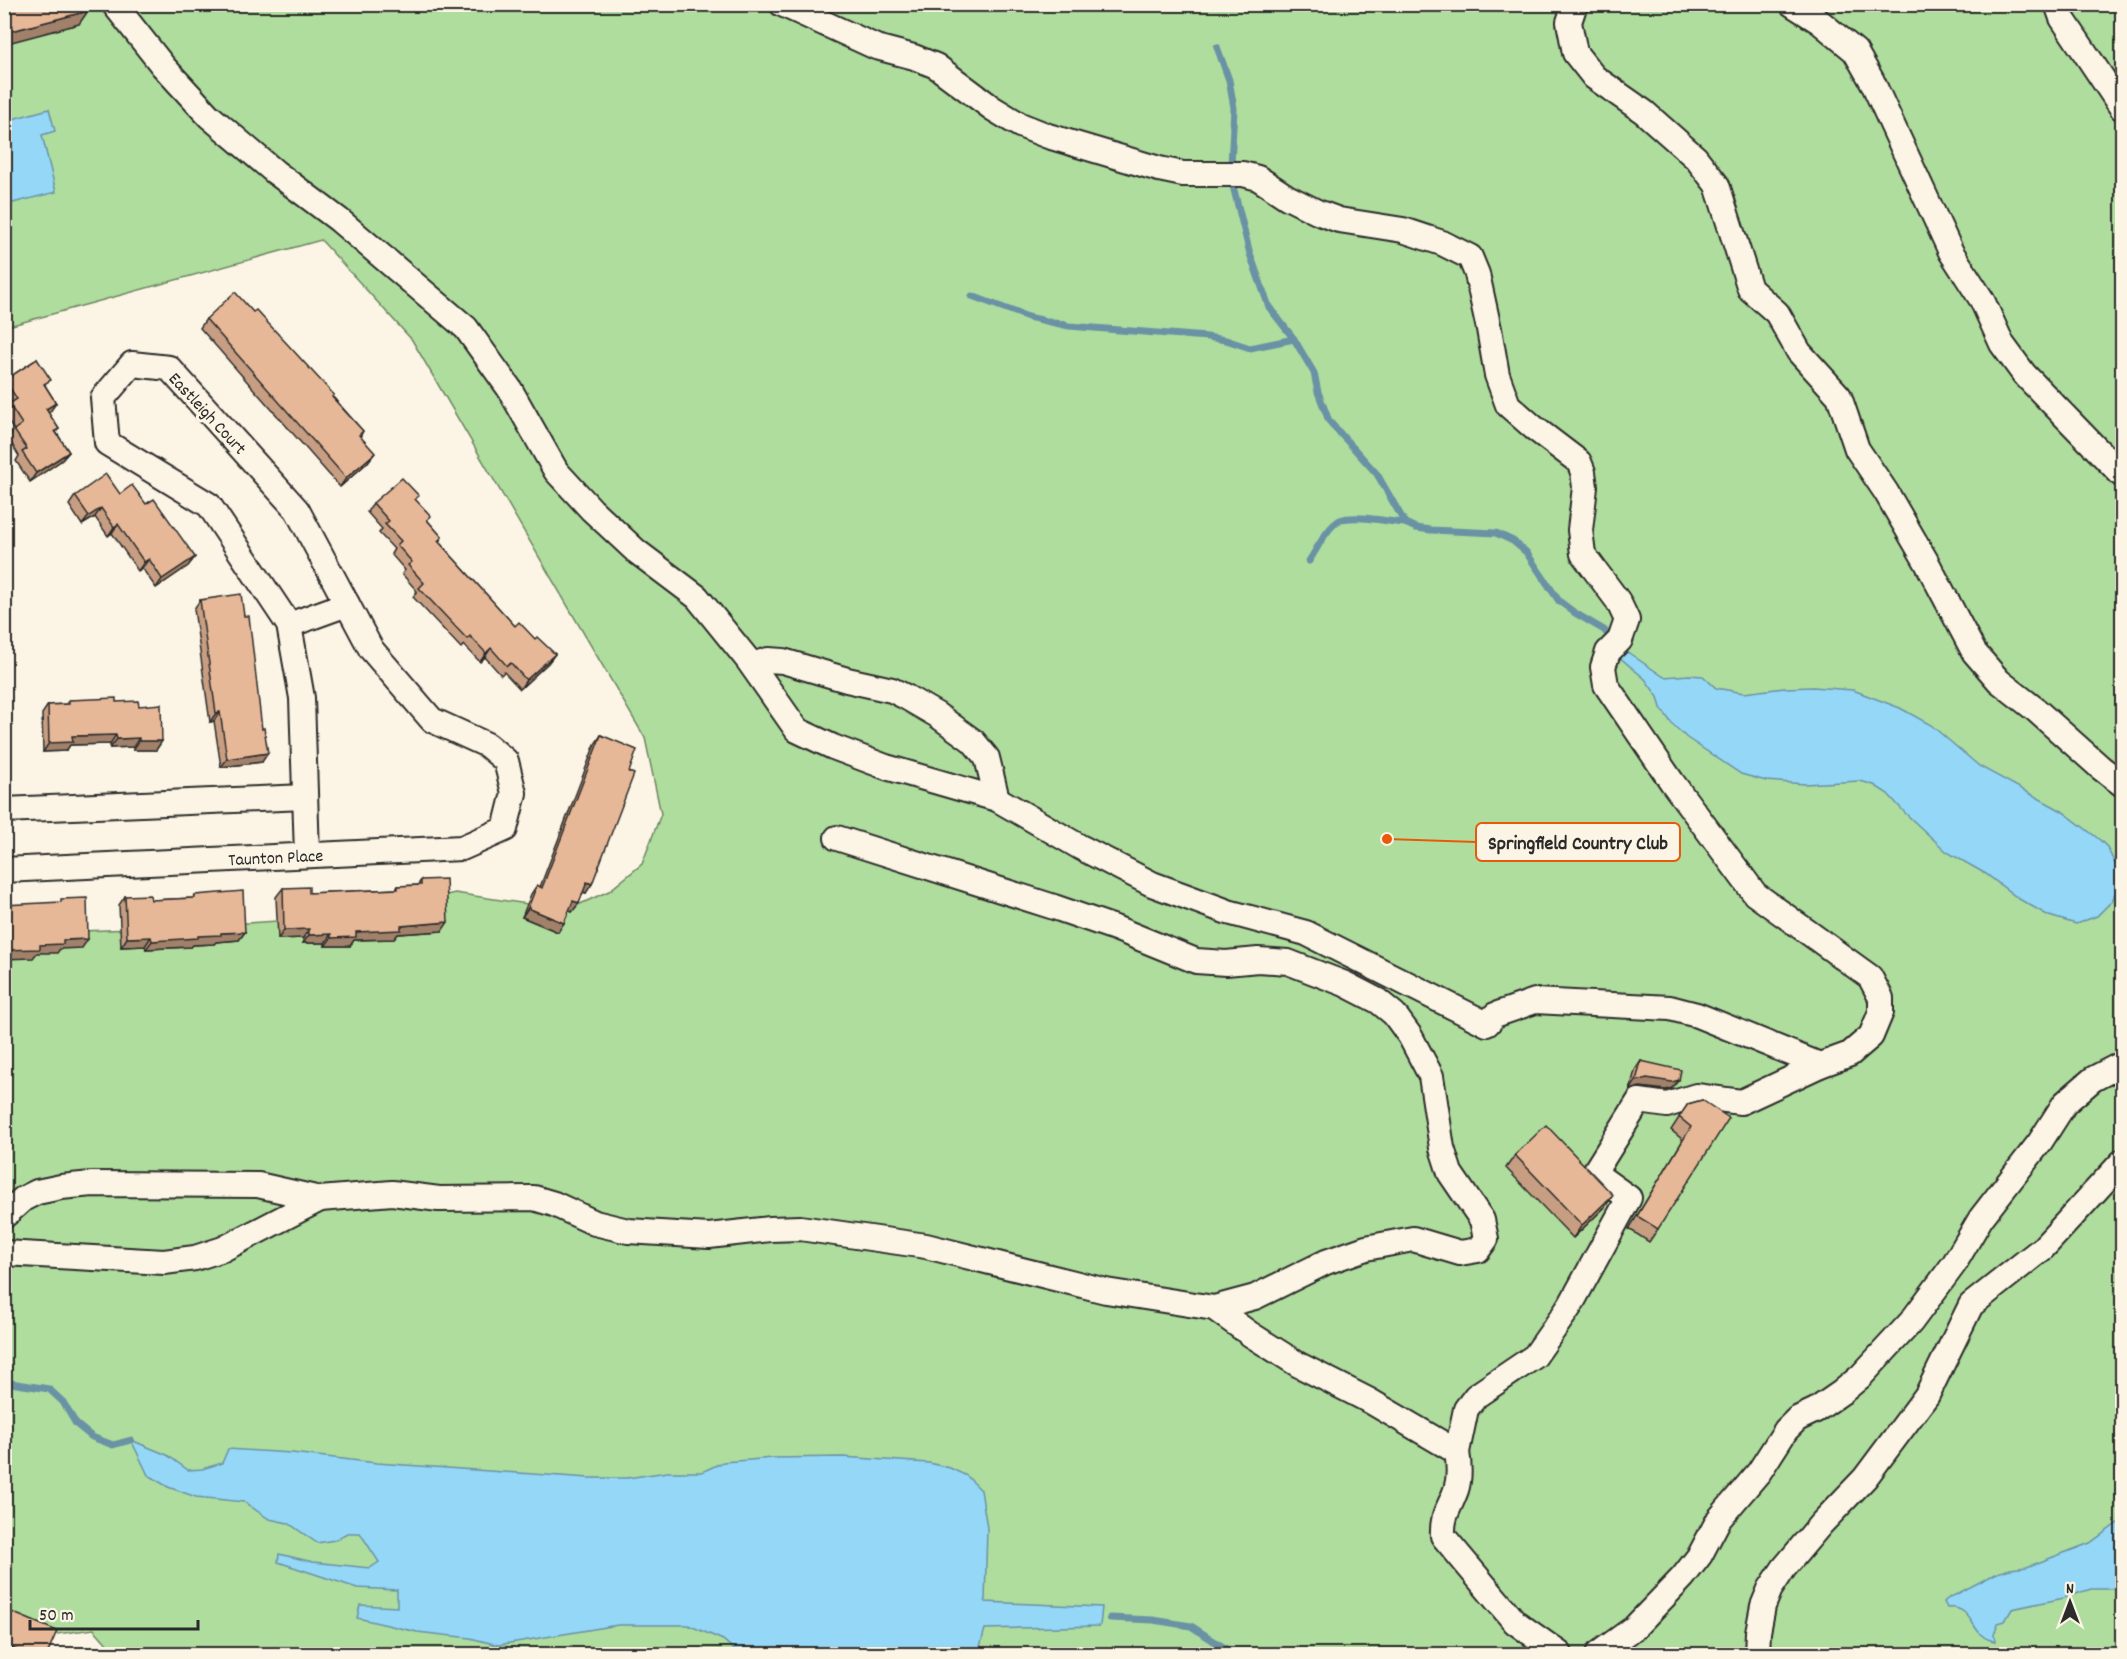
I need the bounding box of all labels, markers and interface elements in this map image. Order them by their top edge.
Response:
street label: Eastleigh Court [161,368,251,462]
callout: Springfield Country Club [1476,823,1680,861]
text: Springfield Country Club [1488,831,1668,859]
street label: Taunton Place [228,845,324,874]
north arrow [2040,1572,2100,1632]
text: N [2066,1578,2074,1601]
scale bar [30,1593,198,1631]
text: 50 m [39,1604,74,1629]

